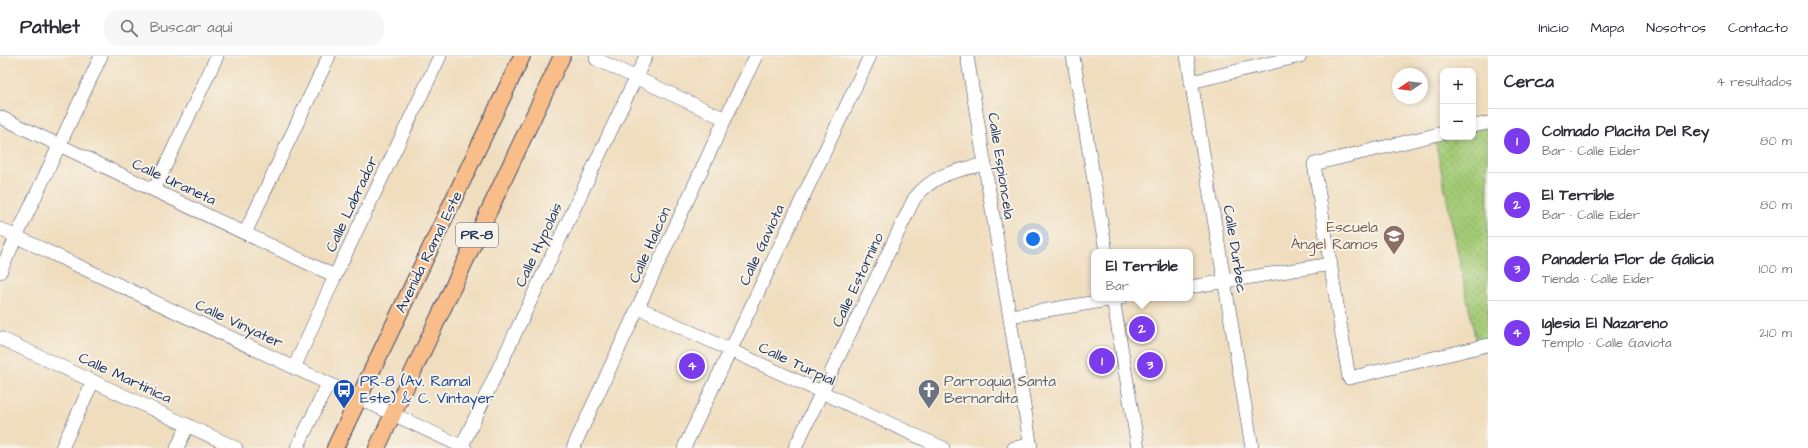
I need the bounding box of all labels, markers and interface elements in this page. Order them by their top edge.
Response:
search box [104,10,384,46]
text: Pathlet [20,14,80,41]
icon: search [118,17,140,39]
text: Buscar aquí [150,17,232,38]
text: Inicio [1538,18,1569,38]
text: Mapa [1591,18,1624,38]
text: Nosotros [1646,18,1706,38]
text: Contacto [1728,18,1788,38]
north arrow [1392,68,1428,104]
map controls [1440,68,1476,140]
button: + [1440,68,1476,104]
text: Cerca [1504,70,1554,94]
text: 4 resultados [1716,73,1792,91]
button: − [1440,104,1476,140]
street label: Calle Espioncela [982,111,1020,221]
text: Colmado Placita Del Rey [1542,121,1709,142]
text: 1 [1516,132,1518,150]
text: 80 m [1760,132,1792,150]
text: Bar · Calle Eider [1542,142,1640,160]
street label: Calle Uraneta [128,153,220,211]
street label: Calle Labrador [321,153,383,255]
text: El Terrible [1542,185,1614,206]
street label: Avenida Ramal Este [390,188,468,316]
text: 2 [1513,196,1521,214]
text: 80 m [1760,196,1792,214]
street label: Calle Hypolais [510,199,569,291]
street label: Calle Gaviota [734,201,790,289]
street label: Calle Halcón [624,203,676,287]
street label: Calle Durbec [1218,204,1252,295]
text: Bar · Calle Eider [1542,206,1640,224]
place label: Escuela Ángel Ramos [1291,217,1378,256]
road number: PR-8 [456,223,498,247]
school or university icon: Escuela Ángel Ramos [1381,223,1407,256]
street label: Calle Estornino [827,229,889,331]
your location [1023,229,1043,249]
popup [1091,249,1193,301]
text: Panadería Flor de Galicia [1542,249,1714,270]
text: El Terrible [1106,256,1178,277]
text: 3 [1514,260,1520,278]
text: 100 m [1759,260,1792,278]
text: Tienda · Calle Eider [1542,270,1654,288]
text: Bar [1106,277,1129,295]
street label: Calle Vinyater [191,294,286,354]
text: Iglesia El Nazareno [1542,313,1668,334]
pin: 2 [1129,314,1155,344]
text: 4 [1513,324,1521,342]
text: 210 m [1759,324,1792,342]
text: Templo · Calle Gaviota [1542,334,1672,352]
street label: Calle Turpial [755,337,839,391]
pin: 1 [1089,346,1115,376]
street label: Calle Martinica [75,347,175,409]
pin: 3 [1137,350,1163,380]
pin: 4 [679,351,705,381]
place label: PR-8 (Av. Ramal Este) & C. Vintayer [360,371,494,410]
place label: Parroquia Santa Bernardita [944,371,1056,409]
bus stop icon: PR-8 (Av. Ramal Este) & C. Vintayer [331,377,357,410]
church icon: Parroquia Santa Bernardita [916,377,942,410]

